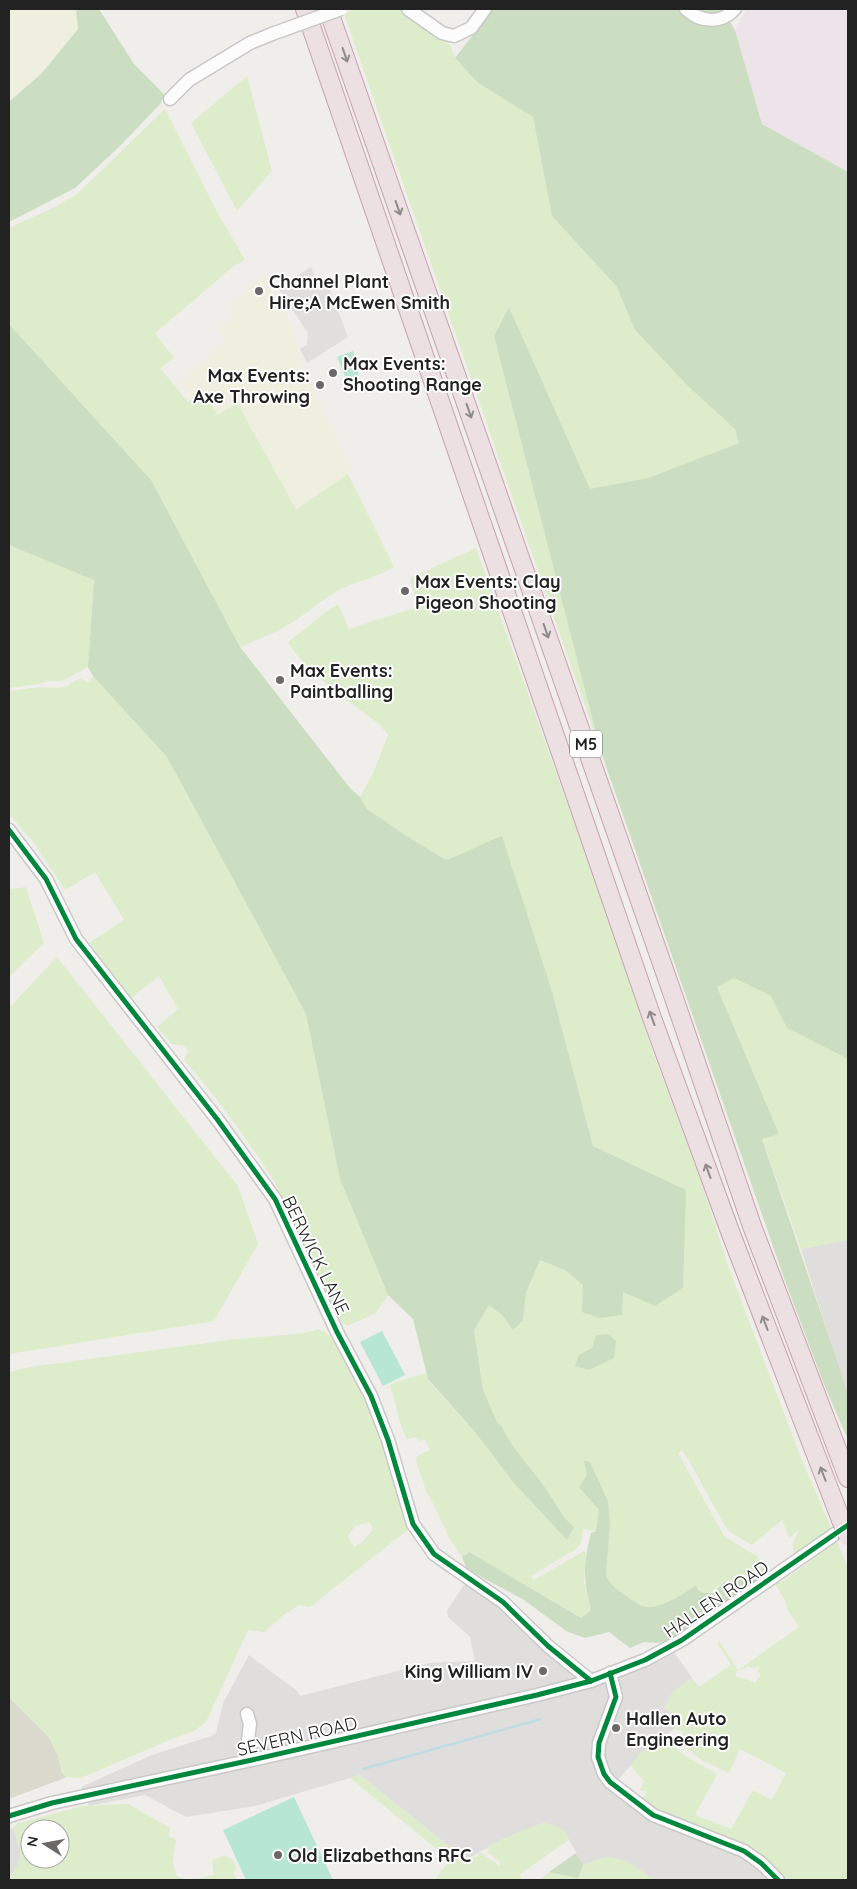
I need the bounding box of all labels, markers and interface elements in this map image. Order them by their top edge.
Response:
one-way arrow [340,47,350,63]
one-way arrow [394,200,403,215]
place label: Channel Plant Hire;A McEwen Smith [269,270,450,314]
marker: Channel Plant Hire;A McEwen Smith [253,285,265,297]
place label: Max Events: Shooting Range [343,352,482,396]
place label: Max Events: Axe Throwing [193,364,310,408]
marker: Max Events: Shooting Range [327,367,339,379]
marker: Max Events: Axe Throwing [314,379,326,391]
one-way arrow [465,403,474,418]
place label: Max Events: Clay Pigeon Shooting [415,570,561,614]
marker: Max Events: Clay Pigeon Shooting [399,585,411,597]
one-way arrow [542,622,551,638]
place label: Max Events: Paintballing [290,659,393,703]
marker: Max Events: Paintballing [274,674,286,686]
road number: M5 [570,731,602,758]
one-way arrow [647,1011,656,1026]
one-way arrow [703,1163,712,1179]
street label: BERWICK LANE [277,1192,355,1318]
one-way arrow [760,1316,769,1331]
one-way arrow [818,1467,827,1483]
street label: HALLEN ROAD [659,1555,773,1643]
place label: King William IV [404,1660,533,1683]
marker: King William IV [537,1665,549,1677]
place label: Hallen Auto Engineering [626,1707,729,1751]
street label: SEVERN ROAD [235,1711,359,1761]
marker: Hallen Auto Engineering [610,1722,622,1734]
north arrow [20,1819,70,1869]
text: N [22,1835,42,1848]
place label: Old Elizabethans RFC [288,1844,471,1867]
marker: Old Elizabethans RFC [272,1849,284,1861]

